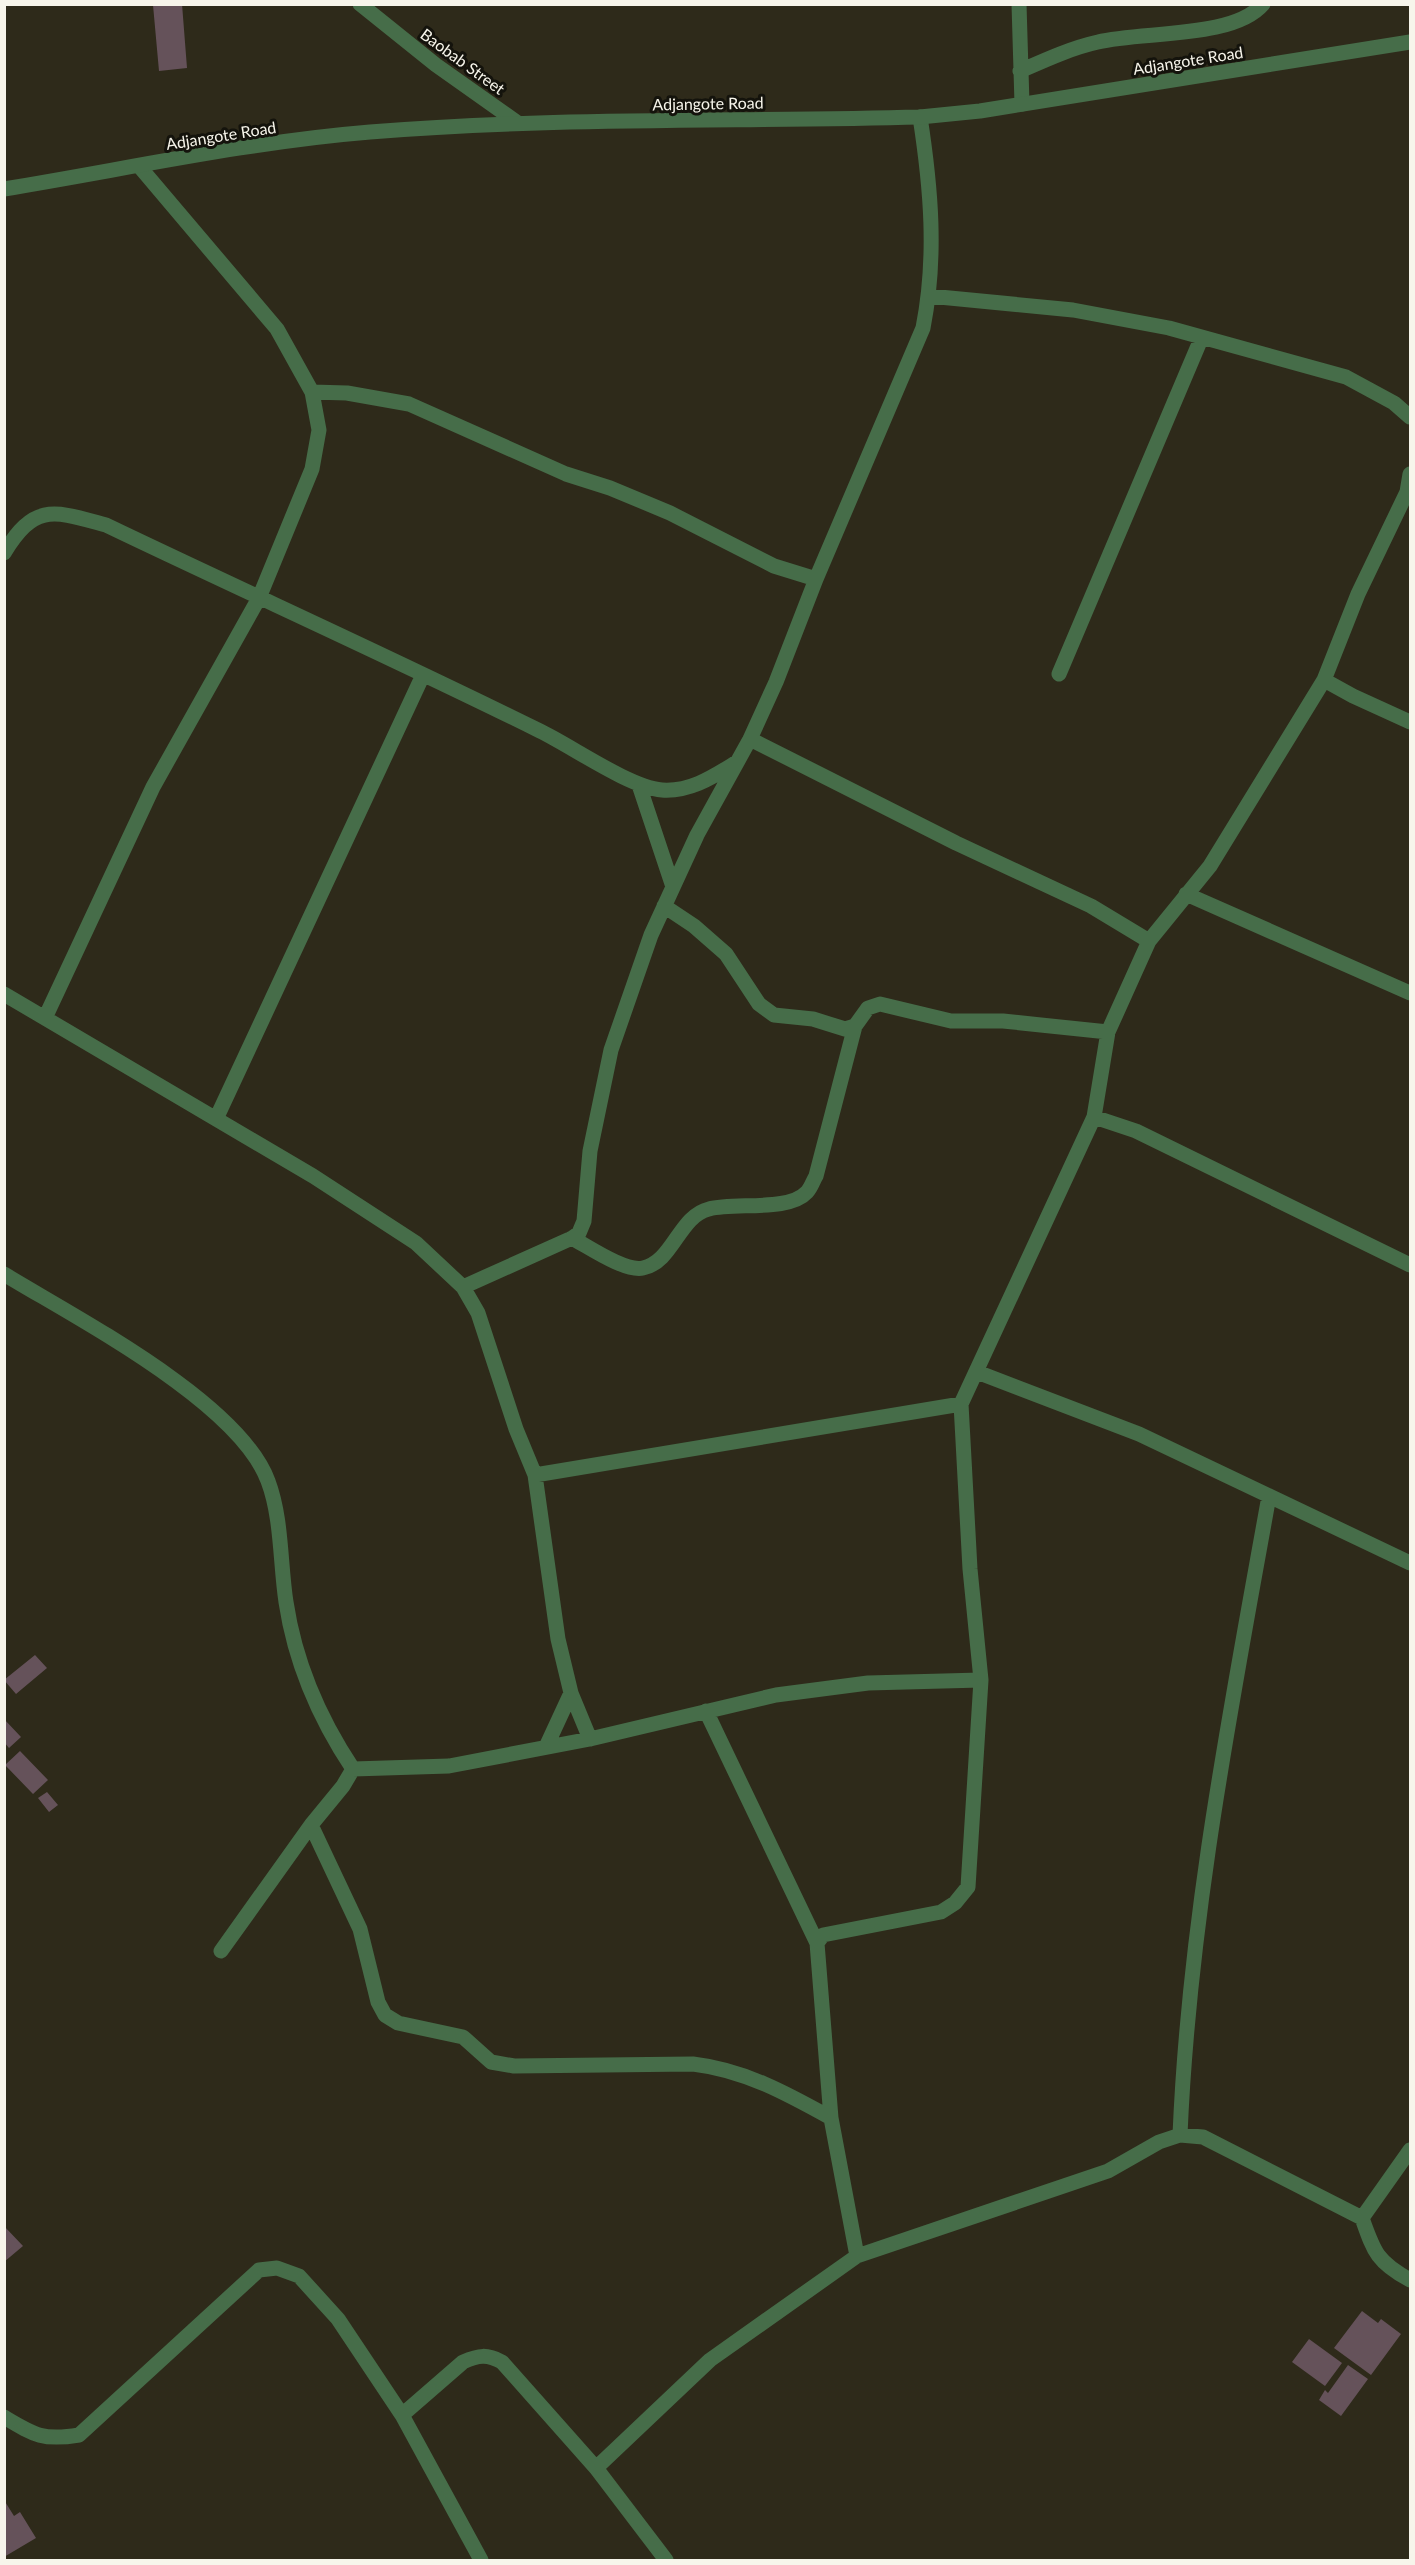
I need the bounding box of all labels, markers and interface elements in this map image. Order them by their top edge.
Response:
street label: Baobab Street [417,24,509,98]
street label: Adjangote Road [1132,42,1244,78]
street label: Adjangote Road [652,93,764,113]
street label: Adjangote Road [165,117,277,153]

